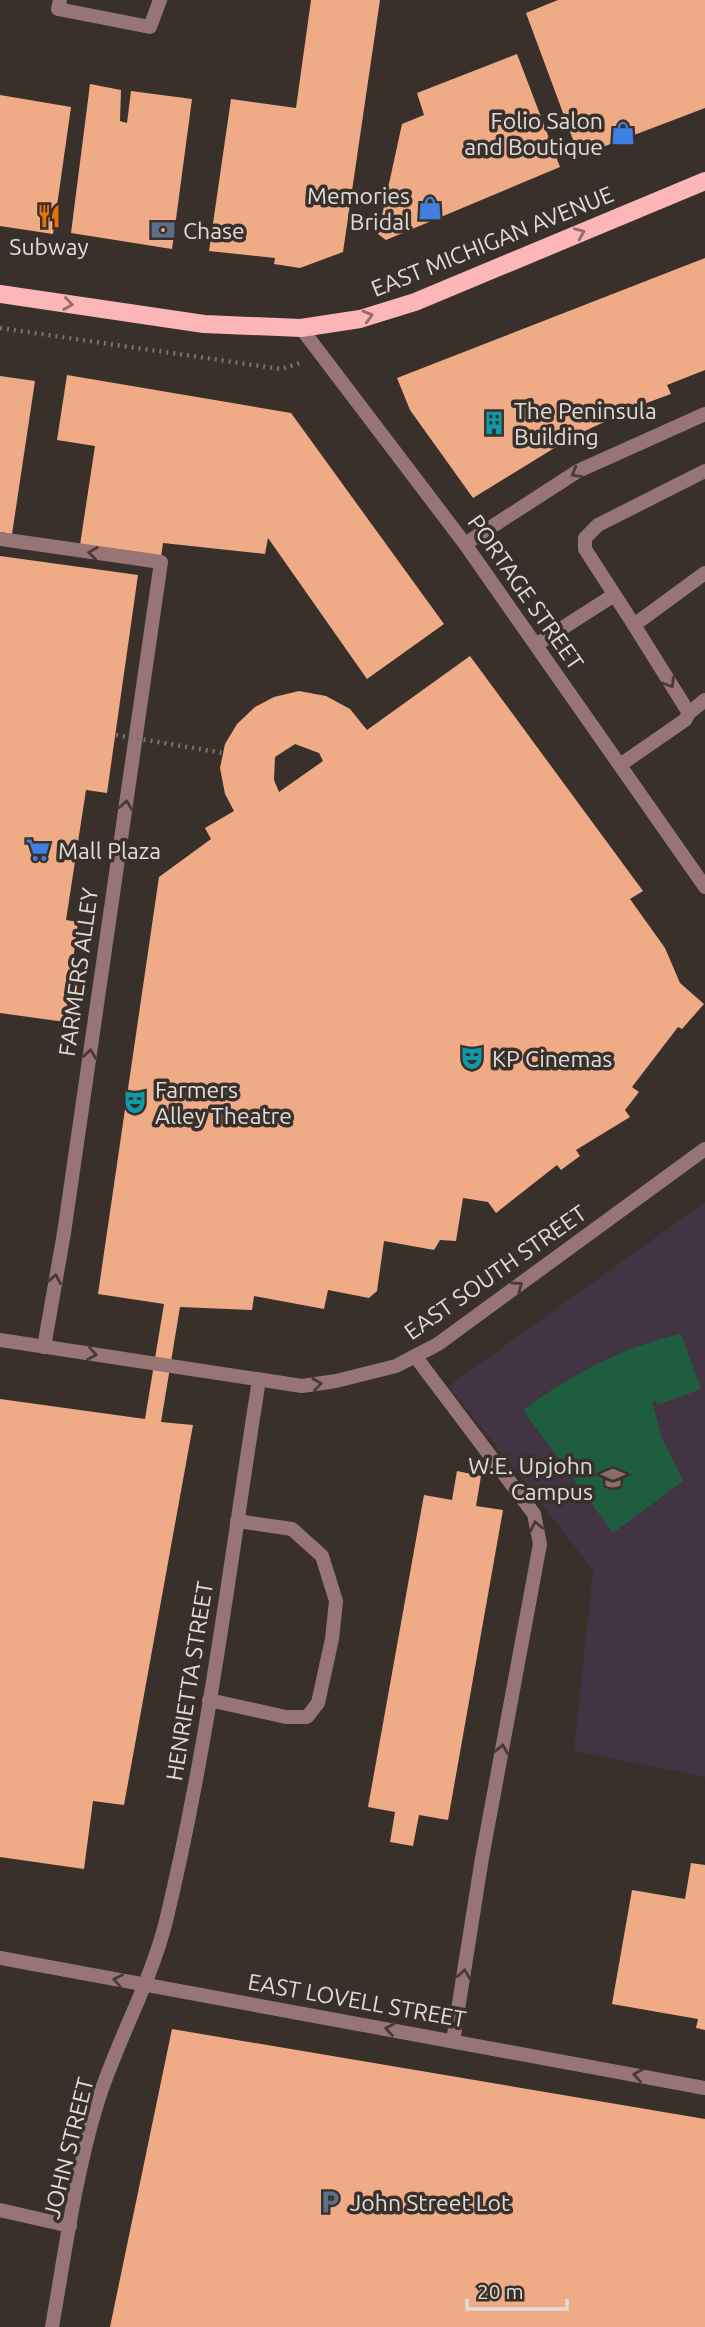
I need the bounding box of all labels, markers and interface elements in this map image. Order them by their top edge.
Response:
place label: Folio Salon and Boutique [464,108,603,159]
shop icon: Folio Salon and Boutique [609,119,637,147]
street label: EAST MICHIGAN AVENUE [367,181,617,301]
place label: Memories Bridal [307,183,410,234]
shop icon: Memories Bridal [416,194,444,222]
restaurant icon: Subway [35,202,63,230]
bank icon: Chase [149,216,177,244]
place label: Chase [183,218,245,243]
one-way arrow [573,227,585,241]
place label: Subway [9,234,89,259]
one-way arrow [62,296,73,311]
one-way arrow [362,310,374,324]
place label: The Peninsula Building [514,398,657,449]
building icon: The Peninsula Building [480,409,508,437]
one-way arrow [571,465,584,478]
street label: PORTAGE STREET [463,510,589,674]
one-way arrow [88,545,99,560]
one-way arrow [662,675,675,688]
one-way arrow [118,799,133,811]
supermarket icon: Mall Plaza [24,836,52,864]
place label: Mall Plaza [58,838,161,863]
street label: FARMERS ALLEY [54,886,102,1058]
theatre icon: KP Cinemas [458,1044,486,1072]
place label: KP Cinemas [492,1046,612,1071]
one-way arrow [82,1049,97,1060]
place label: Farmers Alley Theatre [155,1077,292,1128]
theatre icon: Farmers Alley Theatre [121,1088,149,1116]
street label: EAST SOUTH STREET [399,1200,591,1344]
one-way arrow [47,1273,62,1285]
one-way arrow [510,1282,523,1294]
one-way arrow [86,1346,98,1361]
one-way arrow [311,1377,323,1392]
place label: W.E. Upjohn Campus [468,1453,593,1504]
school or university icon: W.E. Upjohn Campus [599,1464,627,1492]
one-way arrow [530,1520,545,1532]
street label: HENRIETTA STREET [161,1579,217,1782]
one-way arrow [494,1743,509,1755]
street label: EAST LOVELL STREET [246,1968,468,2032]
one-way arrow [456,1968,471,1980]
one-way arrow [112,1973,124,1988]
one-way arrow [384,2023,396,2038]
one-way arrow [632,2068,644,2083]
street label: JOHN STREET [38,2075,98,2221]
parking icon: John Street Lot [316,2188,344,2216]
place label: John Street Lot [350,2190,510,2215]
scale bar [467,2268,567,2312]
text: 20 m [477,2279,524,2303]

